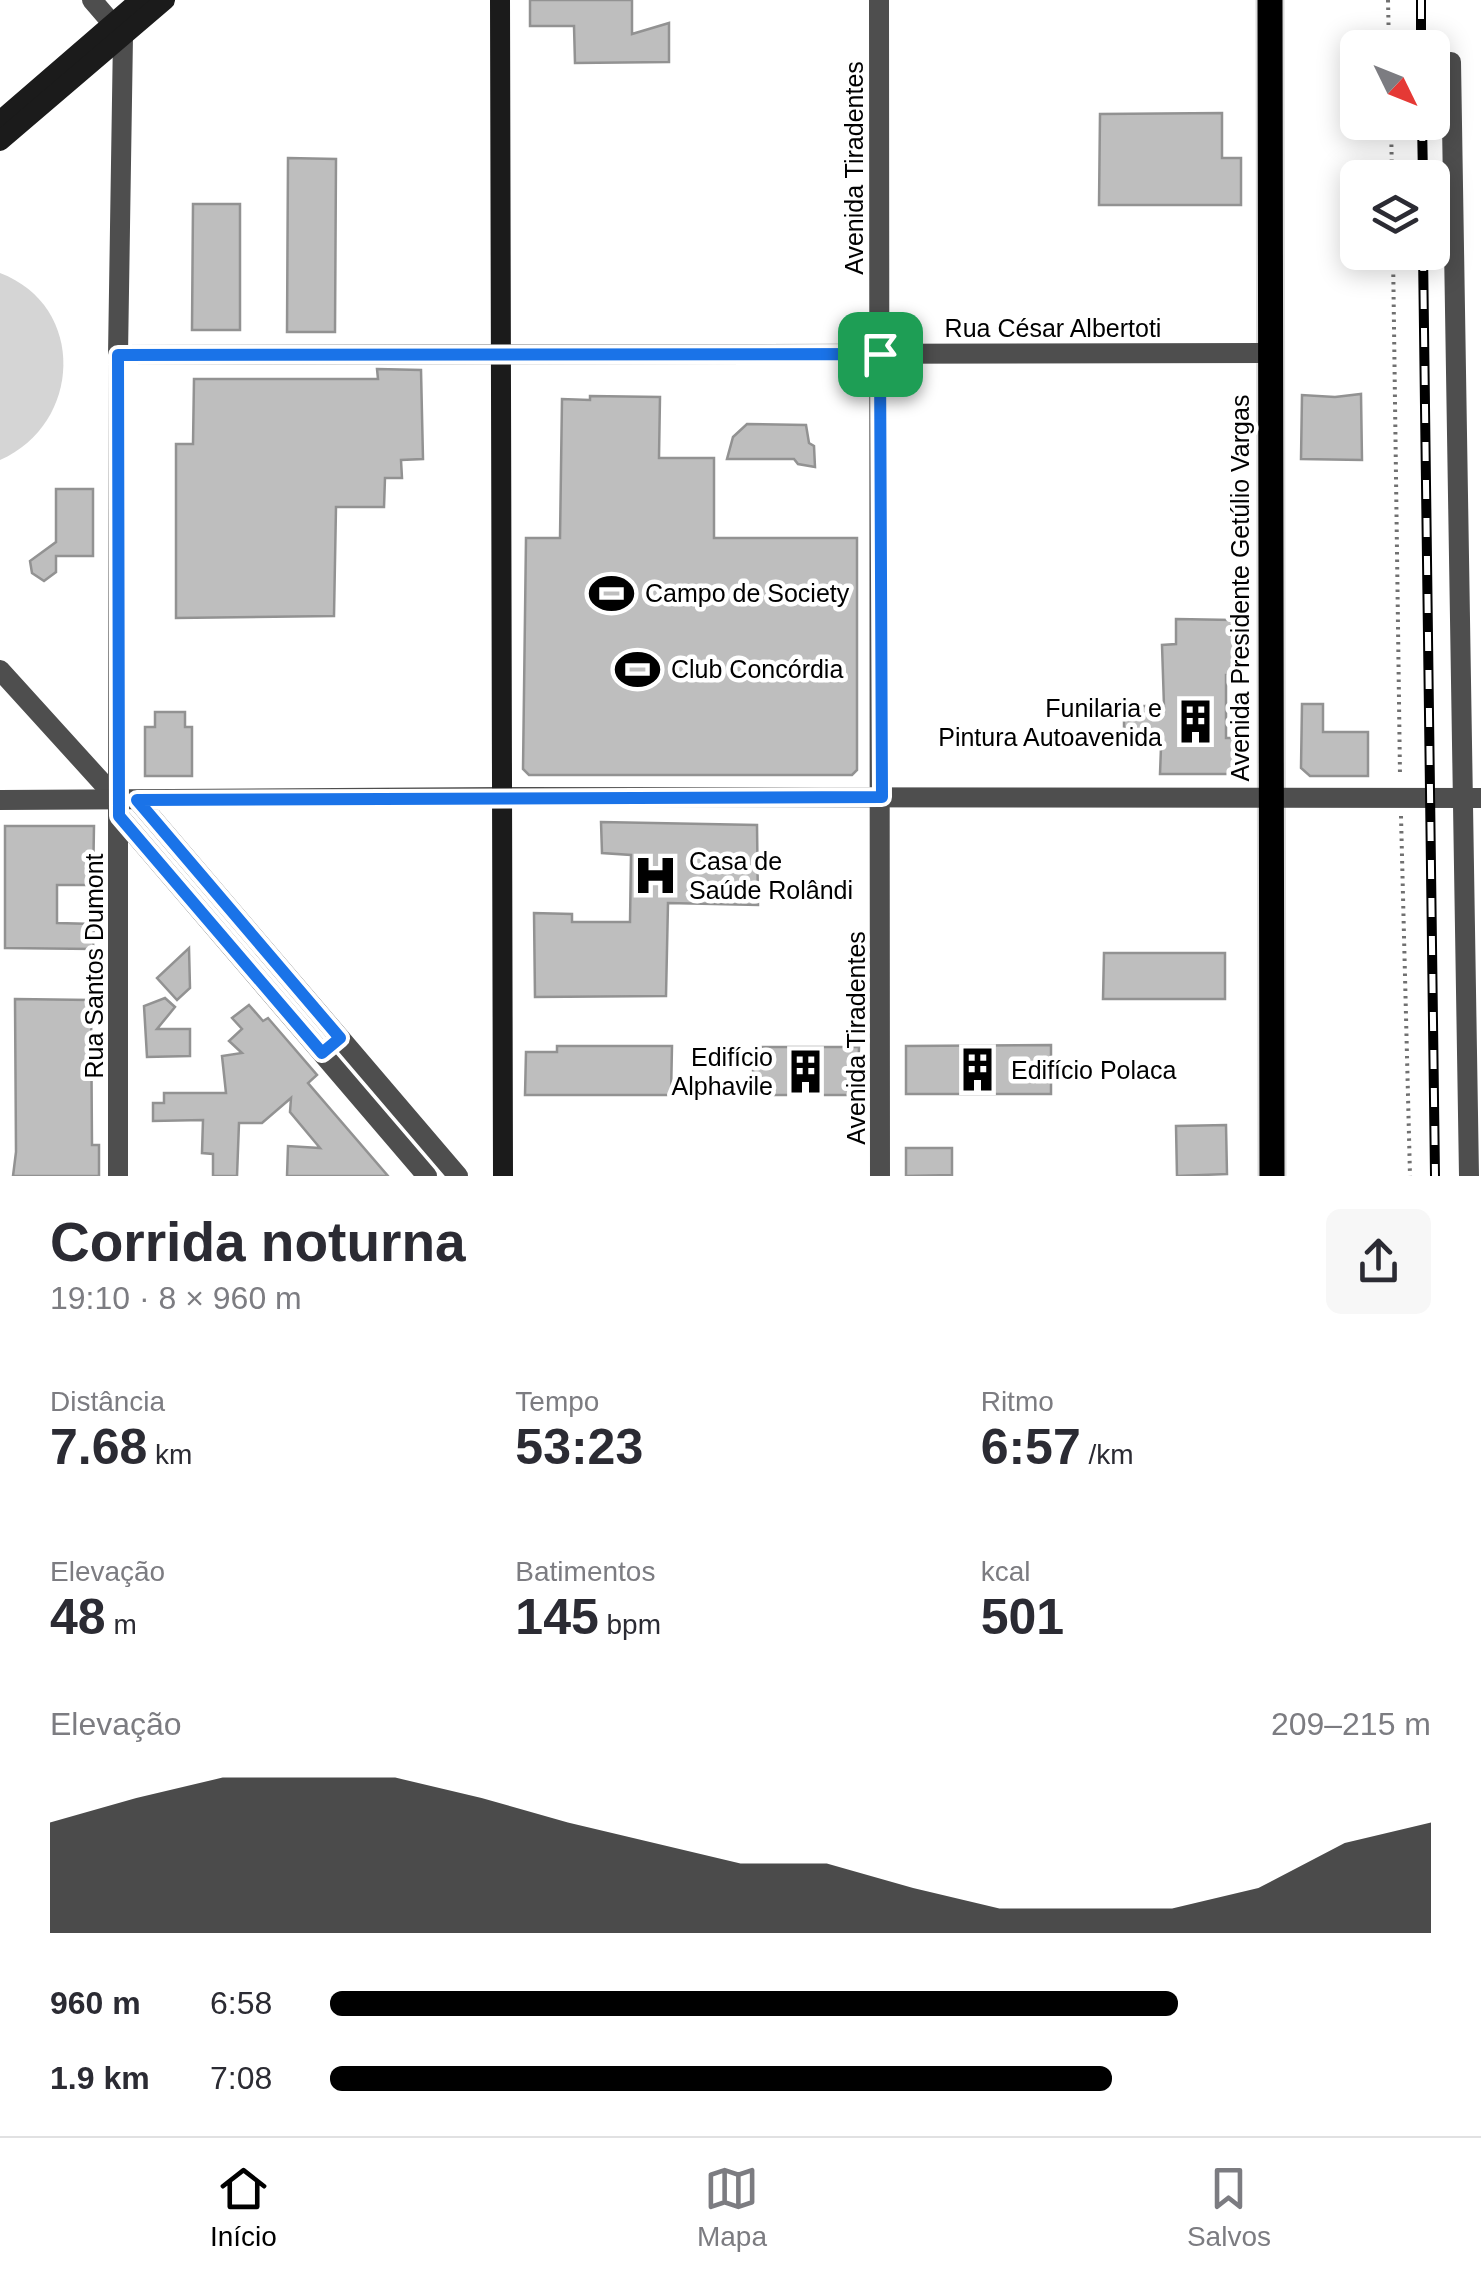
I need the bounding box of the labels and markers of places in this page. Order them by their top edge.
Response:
pin [838,312,923,397]
sports icon: Campo de Society [588,569,636,617]
place label: Campo de Society [645,579,850,607]
sports icon: Club Concórdia [614,645,662,693]
place label: Club Concórdia [671,655,843,683]
place label: Funilaria e Pintura Autoavenida [938,694,1162,751]
building icon: Funilaria e Pintura Autoavenida [1171,698,1219,746]
place label: Casa de Saúde Rolândi [689,847,853,904]
hospital icon: Casa de Saúde Rolândi [632,851,680,899]
place label: Edifício Alphavile [672,1043,773,1100]
building icon: Edifício Polaca [954,1046,1002,1094]
building icon: Edifício Alphavile [782,1047,830,1095]
place label: Edifício Polaca [1011,1056,1176,1084]

